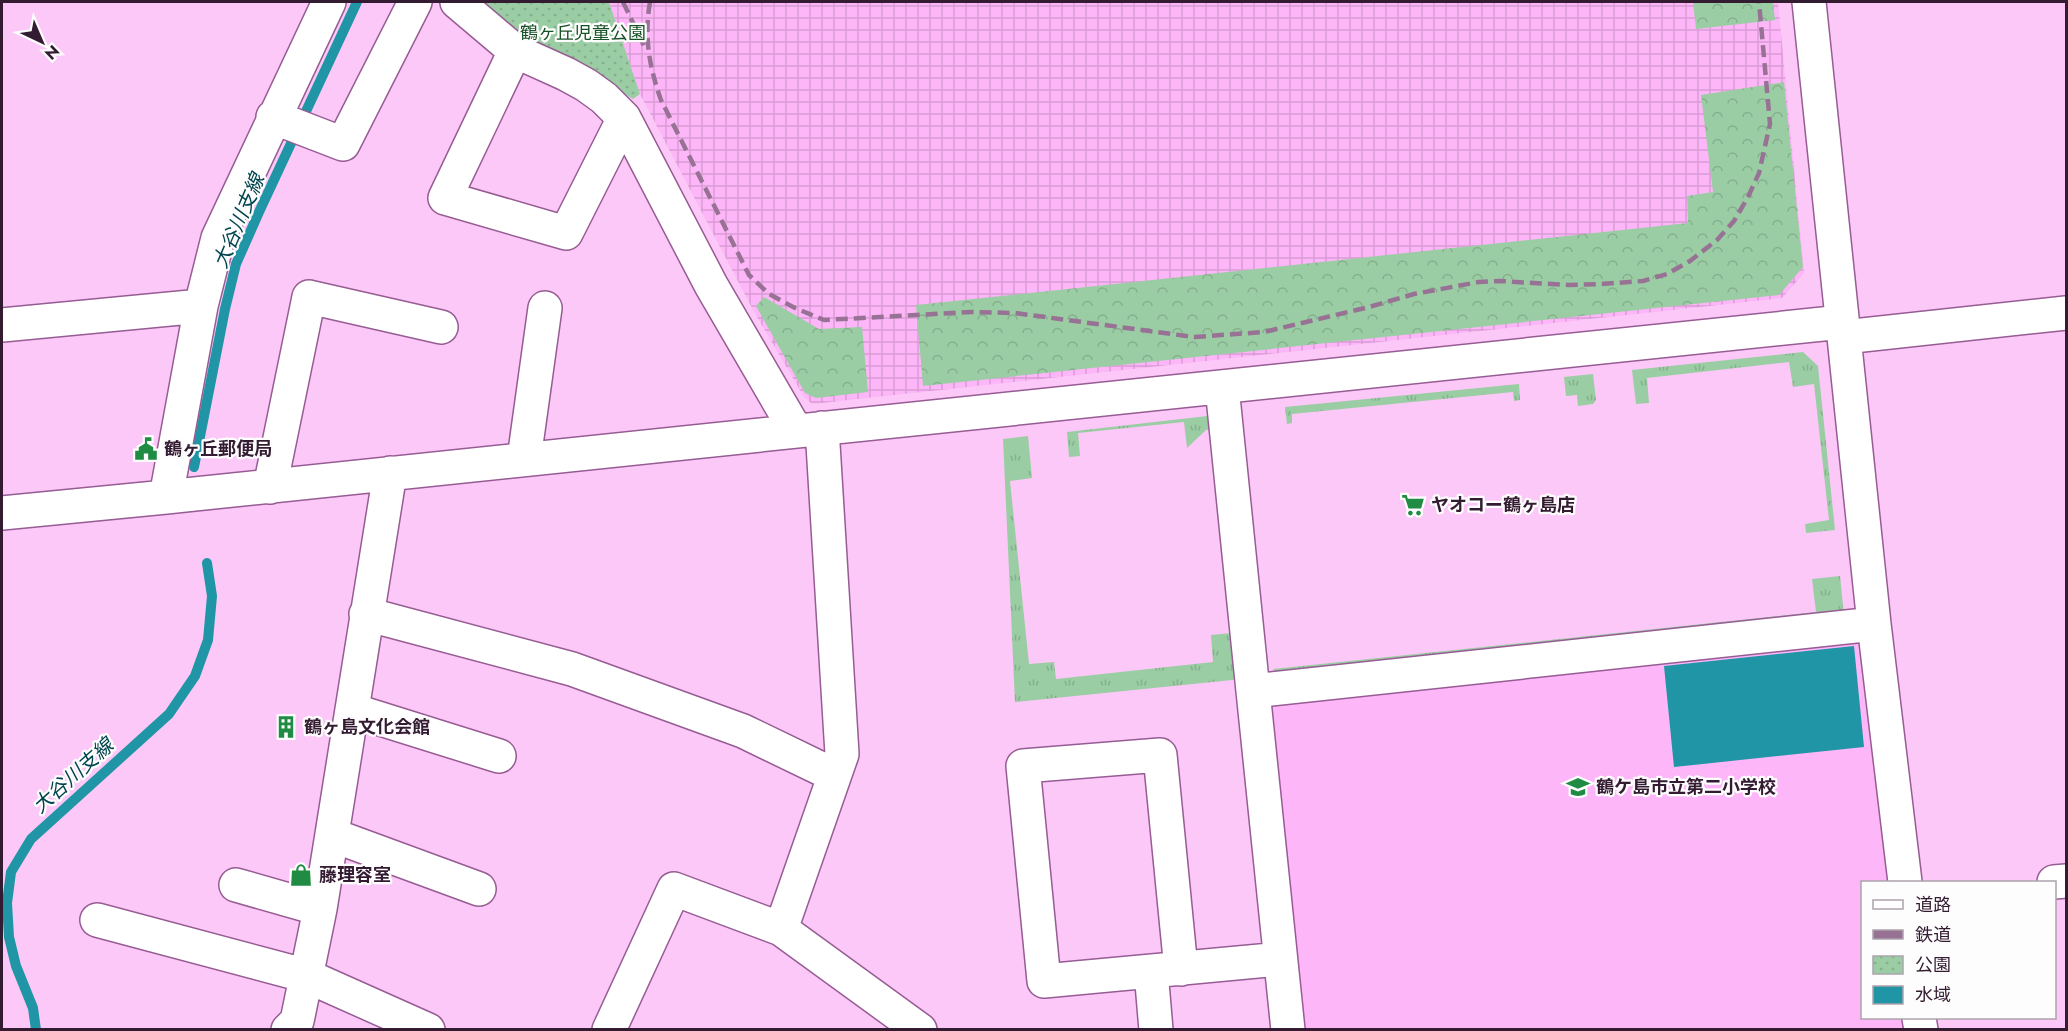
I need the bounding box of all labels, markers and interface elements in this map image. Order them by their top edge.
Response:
north arrow [12,12,72,72]
park label: 鶴ヶ丘児童公園 [520,20,646,46]
text: N [40,40,65,65]
water label: 大谷川支線 [206,167,273,273]
public building icon: 鶴ヶ丘郵便局 [133,436,159,462]
place label: 鶴ヶ丘郵便局 [164,436,272,462]
supermarket icon: ヤオコー鶴ヶ島店 [1400,492,1426,518]
place label: ヤオコー鶴ヶ島店 [1431,492,1575,518]
building icon: 鶴ヶ島文化会館 [273,714,299,740]
place label: 鶴ヶ島文化会館 [304,714,430,740]
water label: 大谷川支線 [26,730,122,820]
school or university icon: 鶴ケ島市立第二小学校 [1565,774,1591,800]
place label: 鶴ケ島市立第二小学校 [1596,774,1776,800]
shop icon: 藤理容室 [288,862,314,888]
place label: 藤理容室 [319,862,391,888]
legend [1861,881,2056,1019]
text: 道路 [1915,892,1951,918]
text: 鉄道 [1915,922,1951,948]
text: 公園 [1915,952,1951,978]
text: 水域 [1915,982,1951,1008]

